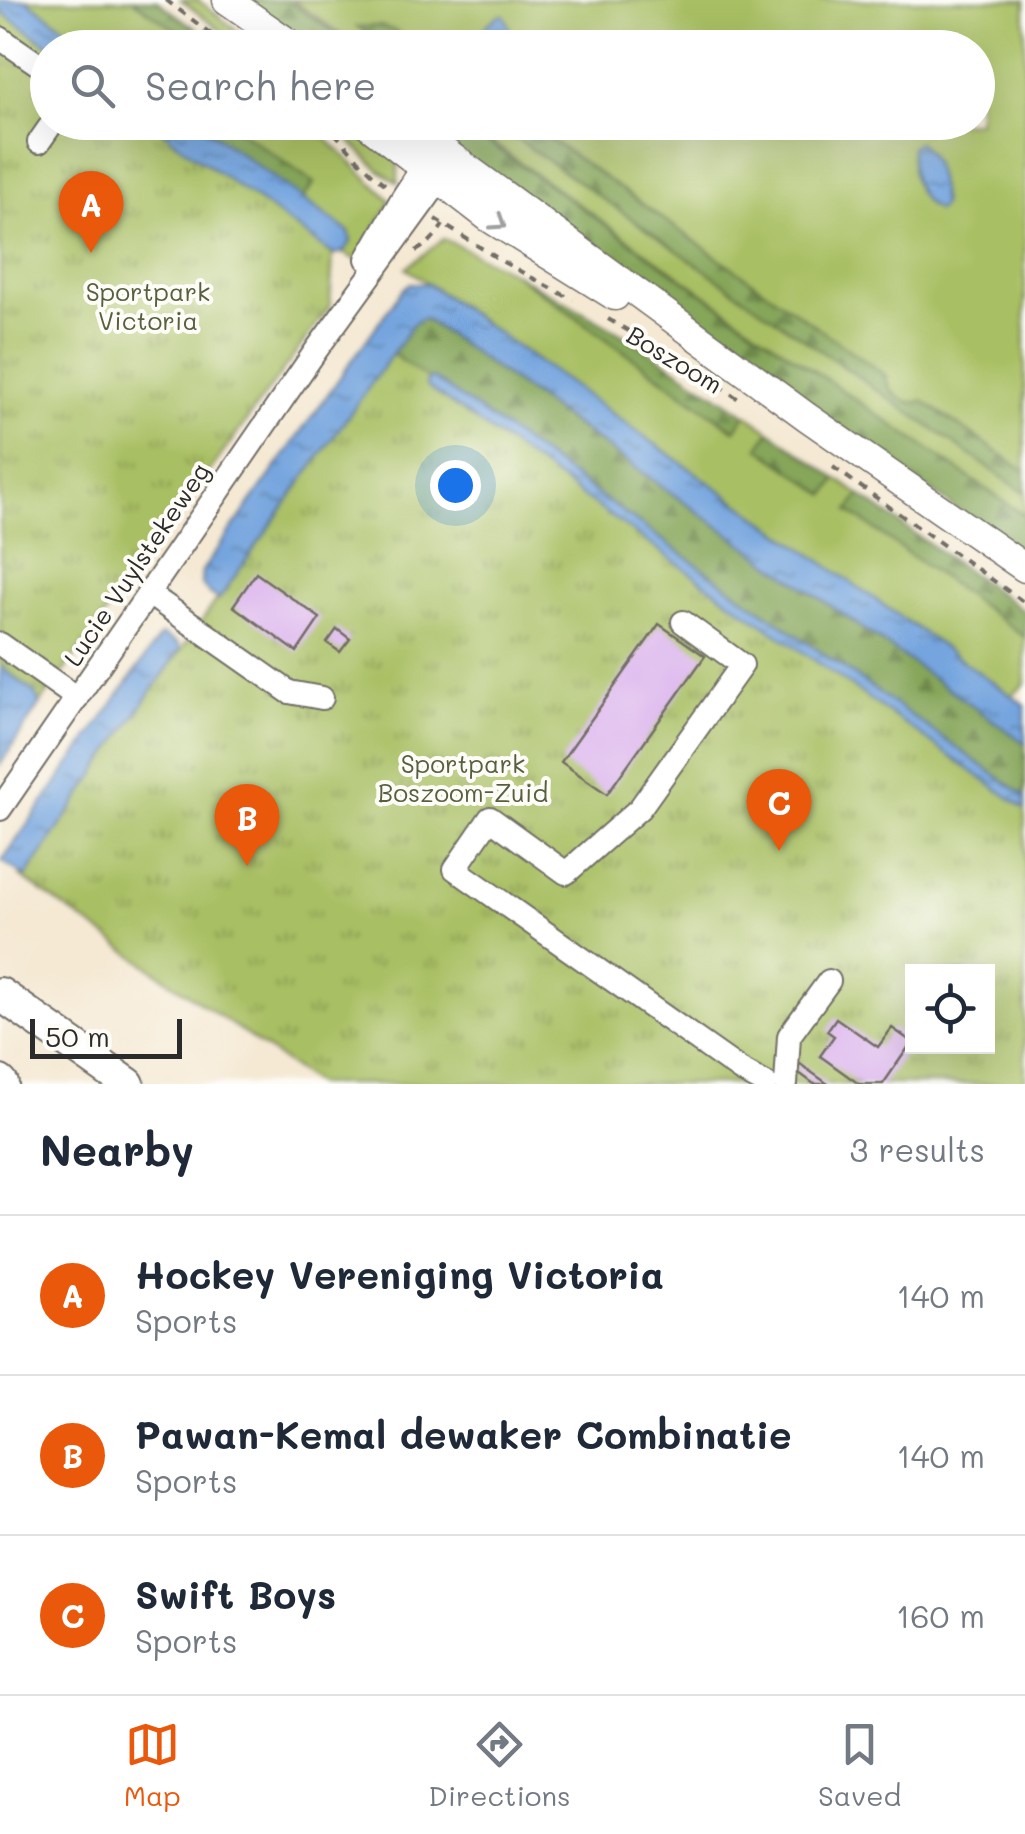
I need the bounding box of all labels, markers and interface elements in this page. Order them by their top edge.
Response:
search box [30,30,995,140]
icon: search [65,58,120,113]
text: Search here [145,60,376,110]
pin: A [58,170,124,253]
one-way arrow [488,211,506,230]
park label: Sportpark Victoria [86,275,210,336]
street label: Boszoom [621,318,729,400]
street label: Lucie Vuylstekeweg [56,456,217,672]
your location [430,460,481,511]
park label: Sportpark Boszoom-Zuid [378,747,548,808]
pin: C [746,768,812,851]
pin: B [214,784,280,866]
map controls [905,964,995,1054]
button: locate [905,964,995,1054]
scale bar [30,1014,182,1058]
text: 50 m [45,1018,110,1054]
text: Nearby [40,1122,194,1177]
text: 3 results [849,1128,985,1170]
text: Hockey Vereniging Victoria [135,1249,664,1299]
text: A [61,1274,84,1316]
text: 140 m [896,1274,985,1316]
text: Sports [135,1299,237,1341]
text: Pawan-Kemal dewaker Combinatie [135,1409,792,1459]
text: B [62,1434,83,1476]
text: 140 m [896,1434,985,1476]
text: Sports [135,1459,237,1501]
text: Swift Boys [135,1569,336,1619]
text: C [61,1594,84,1636]
text: 160 m [896,1594,985,1636]
text: Sports [135,1619,237,1661]
tab: Map [124,1717,181,1813]
tab: Directions [428,1717,571,1813]
tab: Saved [818,1717,901,1813]

